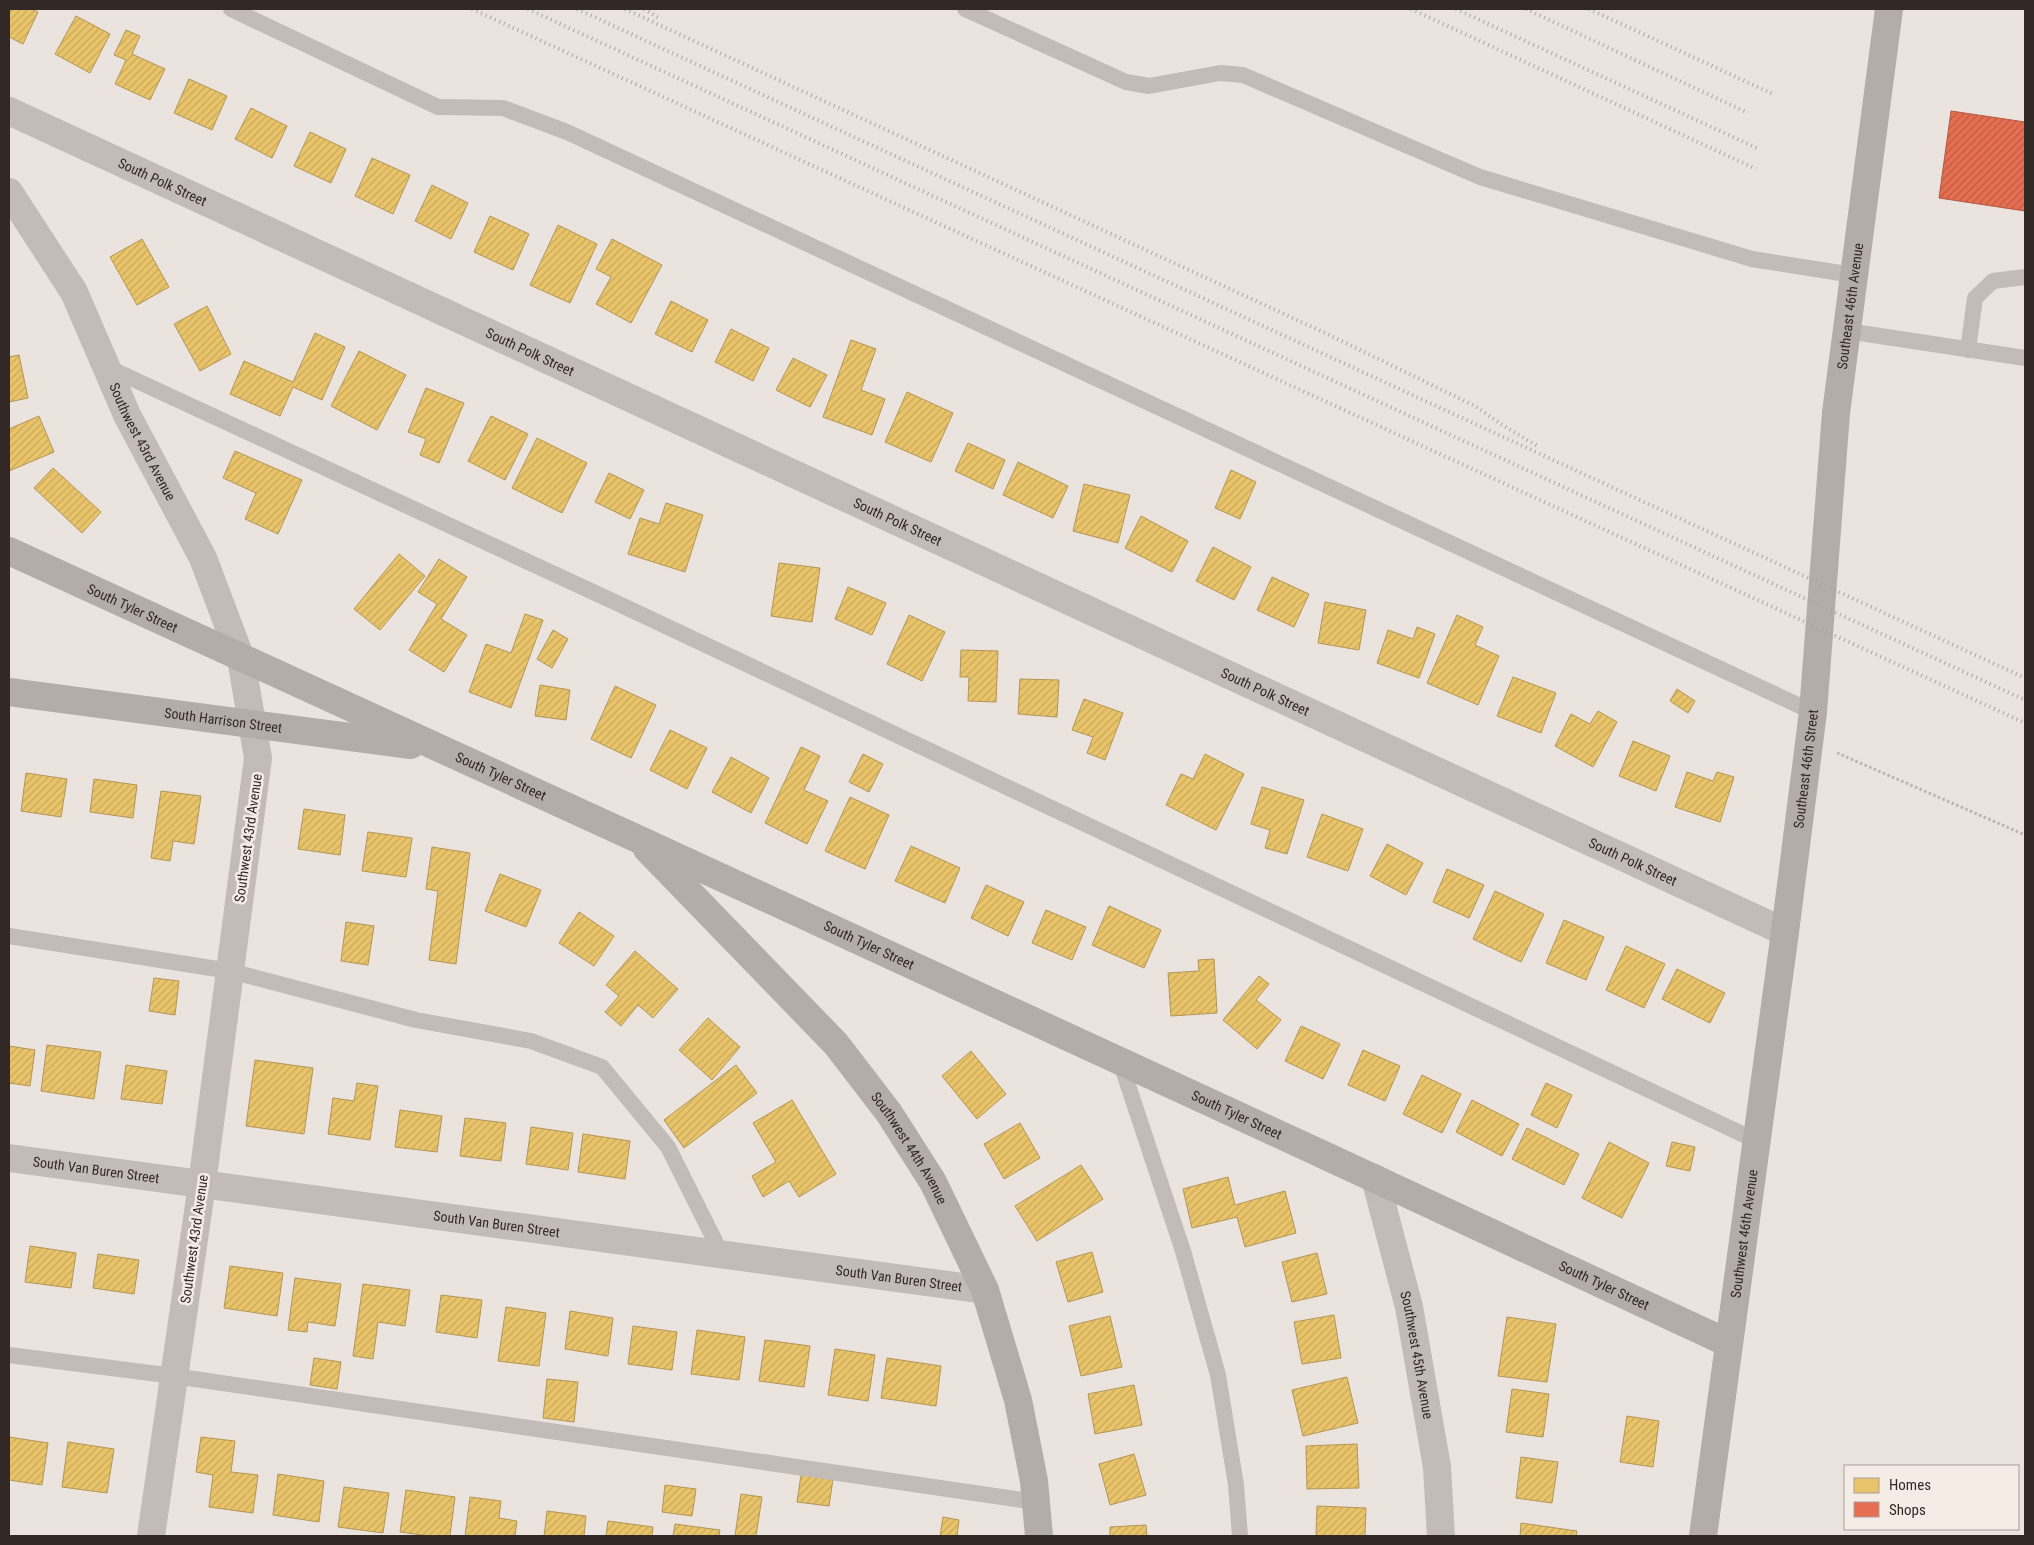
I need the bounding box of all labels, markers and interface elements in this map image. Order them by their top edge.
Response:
street label: South Polk Street [116,155,209,209]
street label: Southeast 46th Avenue [1834,242,1866,370]
street label: South Polk Street [483,325,577,379]
street label: Southwest 43rd Avenue [106,380,179,504]
street label: South Polk Street [851,494,944,549]
street label: South Tyler Street [85,580,180,636]
street label: South Polk Street [1219,664,1312,719]
street label: South Harrison Street [163,705,283,736]
street label: Southeast 46th Street [1790,709,1821,829]
street label: South Tyler Street [453,749,549,804]
street label: Southwest 43rd Avenue [231,772,265,903]
street label: South Polk Street [1586,834,1680,889]
street label: South Tyler Street [821,917,917,973]
street label: South Tyler Street [1189,1087,1285,1142]
street label: Southwest 44th Avenue [868,1089,951,1207]
street label: South Van Buren Street [32,1153,160,1186]
street label: Southwest 46th Avenue [1727,1168,1761,1299]
street label: Southwest 43rd Avenue [177,1173,211,1304]
street label: South Van Buren Street [432,1207,561,1240]
street label: South Tyler Street [1556,1257,1652,1313]
street label: South Van Buren Street [835,1262,963,1295]
street label: Southwest 45th Avenue [1397,1289,1437,1421]
legend [1844,1465,2019,1530]
text: Homes [1889,1476,1931,1494]
text: Shops [1889,1501,1926,1519]

